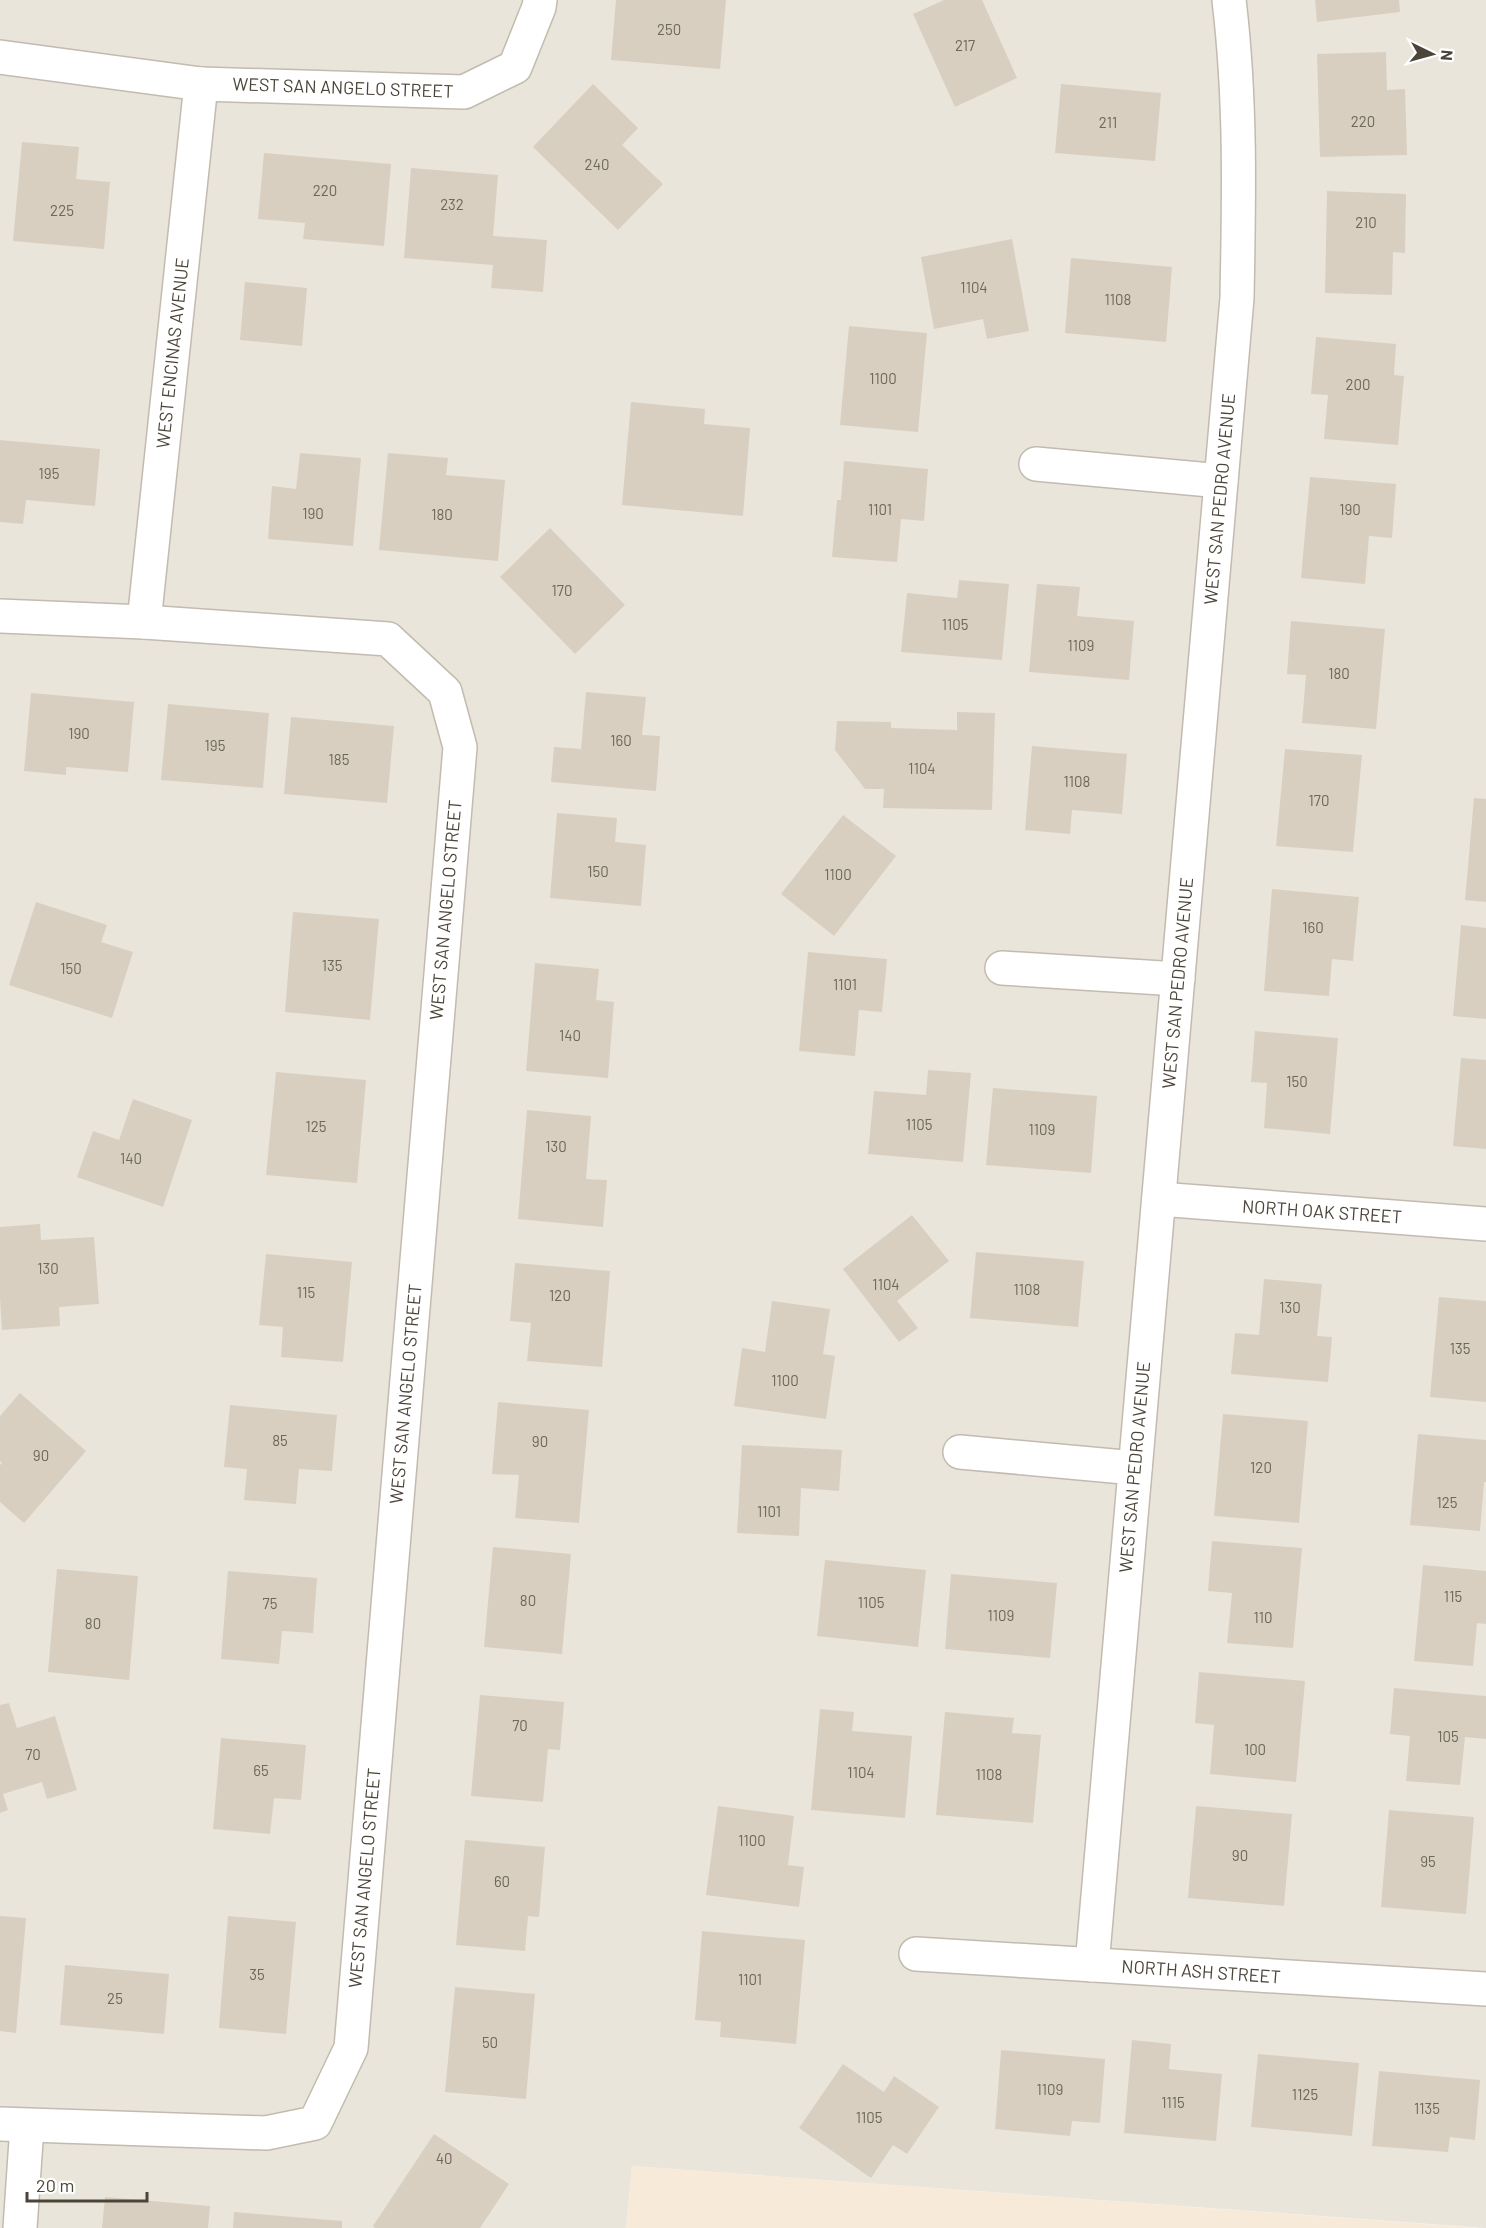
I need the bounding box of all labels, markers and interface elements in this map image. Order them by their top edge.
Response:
house number: 250 [657,20,681,38]
north arrow [1402,24,1462,84]
house number: 217 [955,36,975,54]
text: N [1438,49,1457,61]
street label: WEST SAN ANGELO STREET [232,72,454,102]
house number: 220 [1351,112,1375,130]
house number: 211 [1099,113,1117,131]
house number: 240 [585,155,609,173]
house number: 220 [313,181,337,199]
house number: 232 [440,195,464,213]
house number: 225 [50,201,74,219]
house number: 210 [1355,213,1377,231]
street label: WEST ENCINAS AVENUE [151,256,193,449]
house number: 1104 [960,278,988,296]
house number: 1108 [1105,290,1131,308]
house number: 1100 [869,369,897,387]
house number: 200 [1346,375,1371,393]
street label: WEST SAN PEDRO AVENUE [1199,392,1239,606]
house number: 195 [39,464,59,482]
house number: 1101 [868,500,892,518]
house number: 190 [1339,500,1361,518]
house number: 190 [302,504,324,522]
house number: 180 [431,505,453,523]
house number: 170 [552,581,572,599]
house number: 1105 [942,615,968,633]
house number: 1109 [1068,636,1094,654]
house number: 180 [1328,664,1350,682]
house number: 190 [68,724,90,742]
house number: 160 [610,731,632,749]
house number: 195 [205,736,225,754]
house number: 185 [329,750,349,768]
house number: 1104 [908,759,936,777]
house number: 1108 [1064,772,1090,790]
house number: 170 [1309,791,1329,809]
street label: WEST SAN ANGELO STREET [424,799,466,1021]
house number: 150 [587,862,609,880]
house number: 1100 [824,865,852,883]
street label: WEST SAN PEDRO AVENUE [1157,876,1197,1090]
house number: 160 [1302,918,1324,936]
house number: 135 [322,956,342,974]
house number: 150 [60,959,82,977]
house number: 1101 [833,975,857,993]
house number: 140 [559,1026,581,1044]
house number: 150 [1286,1072,1308,1090]
house number: 1105 [906,1115,932,1133]
house number: 125 [305,1117,327,1135]
house number: 1109 [1029,1120,1055,1138]
house number: 130 [545,1137,567,1155]
house number: 140 [120,1149,142,1167]
street label: NORTH OAK STREET [1241,1194,1403,1228]
house number: 130 [37,1259,59,1277]
house number: 1104 [872,1275,900,1293]
house number: 1108 [1014,1280,1040,1298]
house number: 115 [297,1283,315,1301]
street label: WEST SAN ANGELO STREET [384,1283,426,1505]
house number: 120 [549,1286,571,1304]
house number: 130 [1279,1298,1301,1316]
house number: 135 [1450,1339,1470,1357]
street label: WEST SAN PEDRO AVENUE [1114,1360,1154,1574]
house number: 1100 [771,1371,799,1389]
house number: 85 [272,1431,288,1449]
house number: 90 [532,1432,548,1450]
house number: 90 [33,1446,49,1464]
house number: 120 [1250,1458,1272,1476]
house number: 125 [1436,1493,1458,1511]
house number: 1101 [757,1502,781,1520]
house number: 115 [1444,1587,1462,1605]
house number: 80 [520,1591,536,1609]
house number: 1105 [858,1593,884,1611]
house number: 75 [263,1594,277,1612]
house number: 1109 [988,1606,1014,1624]
house number: 110 [1253,1608,1273,1626]
house number: 80 [85,1614,101,1632]
house number: 70 [512,1716,528,1734]
house number: 105 [1437,1727,1459,1745]
house number: 100 [1244,1740,1266,1758]
house number: 70 [25,1745,41,1763]
house number: 65 [253,1761,269,1779]
house number: 1104 [847,1763,875,1781]
house number: 1108 [976,1765,1002,1783]
street label: WEST SAN ANGELO STREET [343,1767,385,1989]
house number: 1100 [738,1831,766,1849]
house number: 90 [1232,1846,1248,1864]
house number: 95 [1420,1852,1436,1870]
house number: 60 [494,1872,510,1890]
street label: NORTH ASH STREET [1121,1954,1281,1988]
house number: 35 [249,1965,265,1983]
house number: 1101 [738,1970,762,1988]
house number: 25 [107,1989,123,2007]
house number: 50 [482,2033,498,2051]
house number: 1109 [1037,2080,1063,2098]
house number: 1125 [1292,2085,1318,2103]
house number: 1115 [1161,2093,1185,2111]
house number: 1135 [1414,2099,1440,2117]
house number: 1105 [856,2108,882,2126]
house number: 40 [436,2149,452,2167]
scale bar [27,2165,147,2203]
text: 20 m [36,2174,74,2196]

